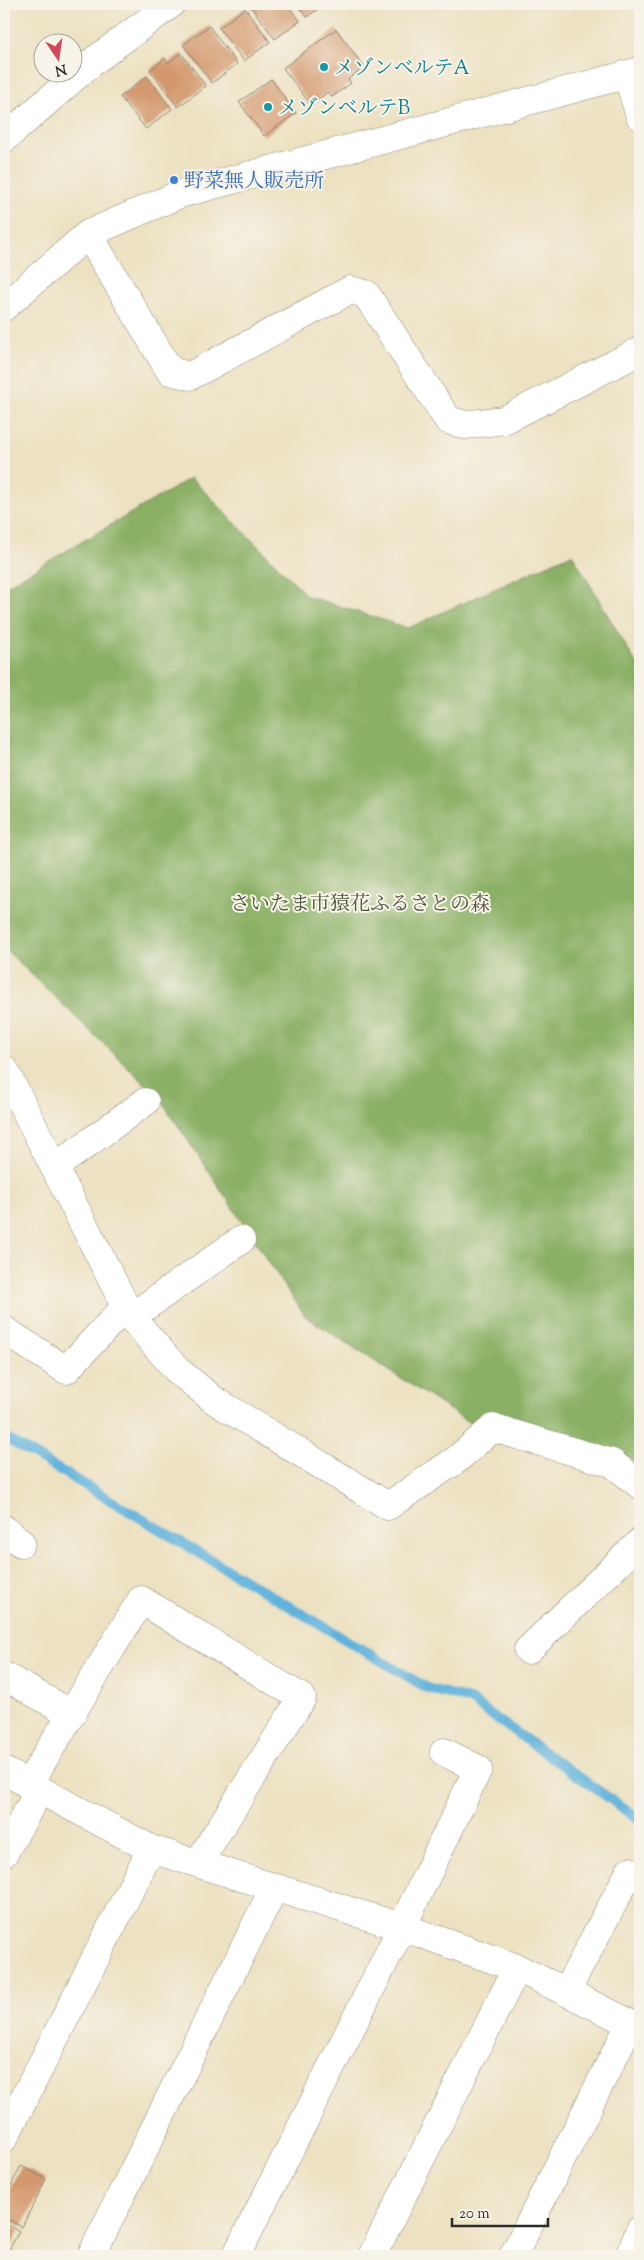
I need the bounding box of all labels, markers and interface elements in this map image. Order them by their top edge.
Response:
north arrow [32,32,82,82]
place label: メゾンベルテA [334,55,470,84]
text: N [53,58,68,80]
marker: メゾンベルテA [318,61,330,73]
place label: メゾンベルテB [278,95,410,124]
marker: メゾンベルテB [262,101,274,113]
place label: 野菜無人販売所 [184,168,324,197]
marker: 野菜無人販売所 [168,174,180,186]
park label: さいたま市猿花ふるさとの森 [230,891,490,920]
scale bar [452,2195,548,2227]
text: 20 m [459,2204,490,2225]

